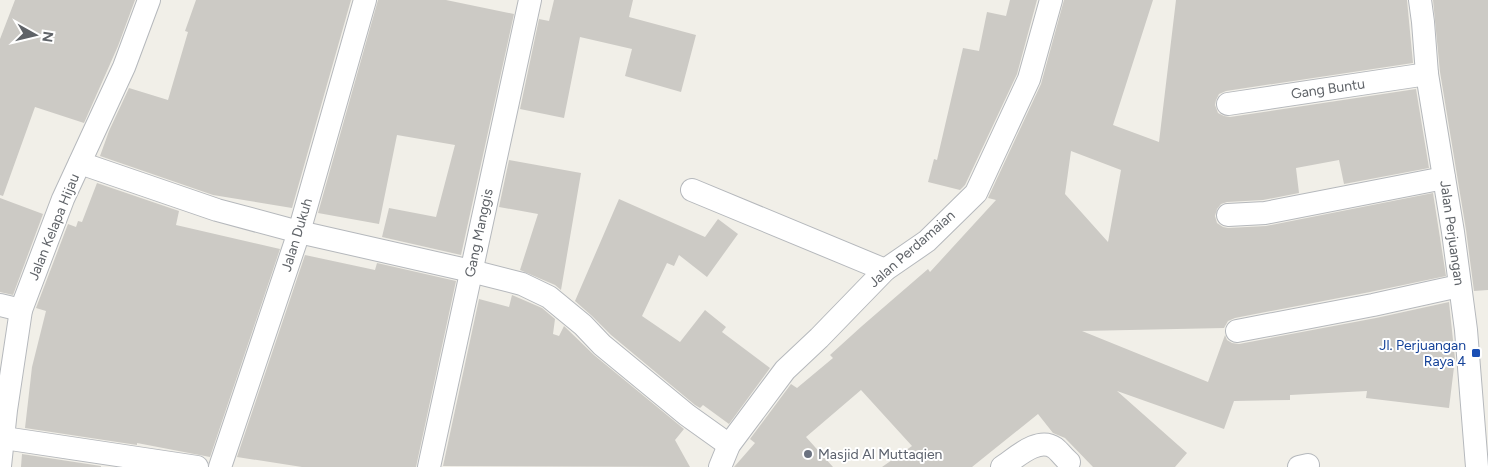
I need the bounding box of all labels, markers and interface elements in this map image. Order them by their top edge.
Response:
north arrow [10,10,60,60]
text: N [38,30,57,43]
street label: Gang Buntu [1290,75,1366,103]
street label: Jalan Kelapa Hijau [25,171,83,283]
street label: Jalan Perjuangan [1436,179,1468,287]
street label: Gang Manggis [461,187,497,279]
street label: Jalan Dukuh [278,196,316,274]
street label: Jalan Perdamaian [865,207,959,291]
place label: Jl. Perjuangan Raya 4 [1379,337,1466,370]
marker: Jl. Perjuangan Raya 4 [1470,347,1482,359]
place label: Masjid Al Muttaqien [818,446,943,463]
marker: Masjid Al Muttaqien [802,448,814,460]

